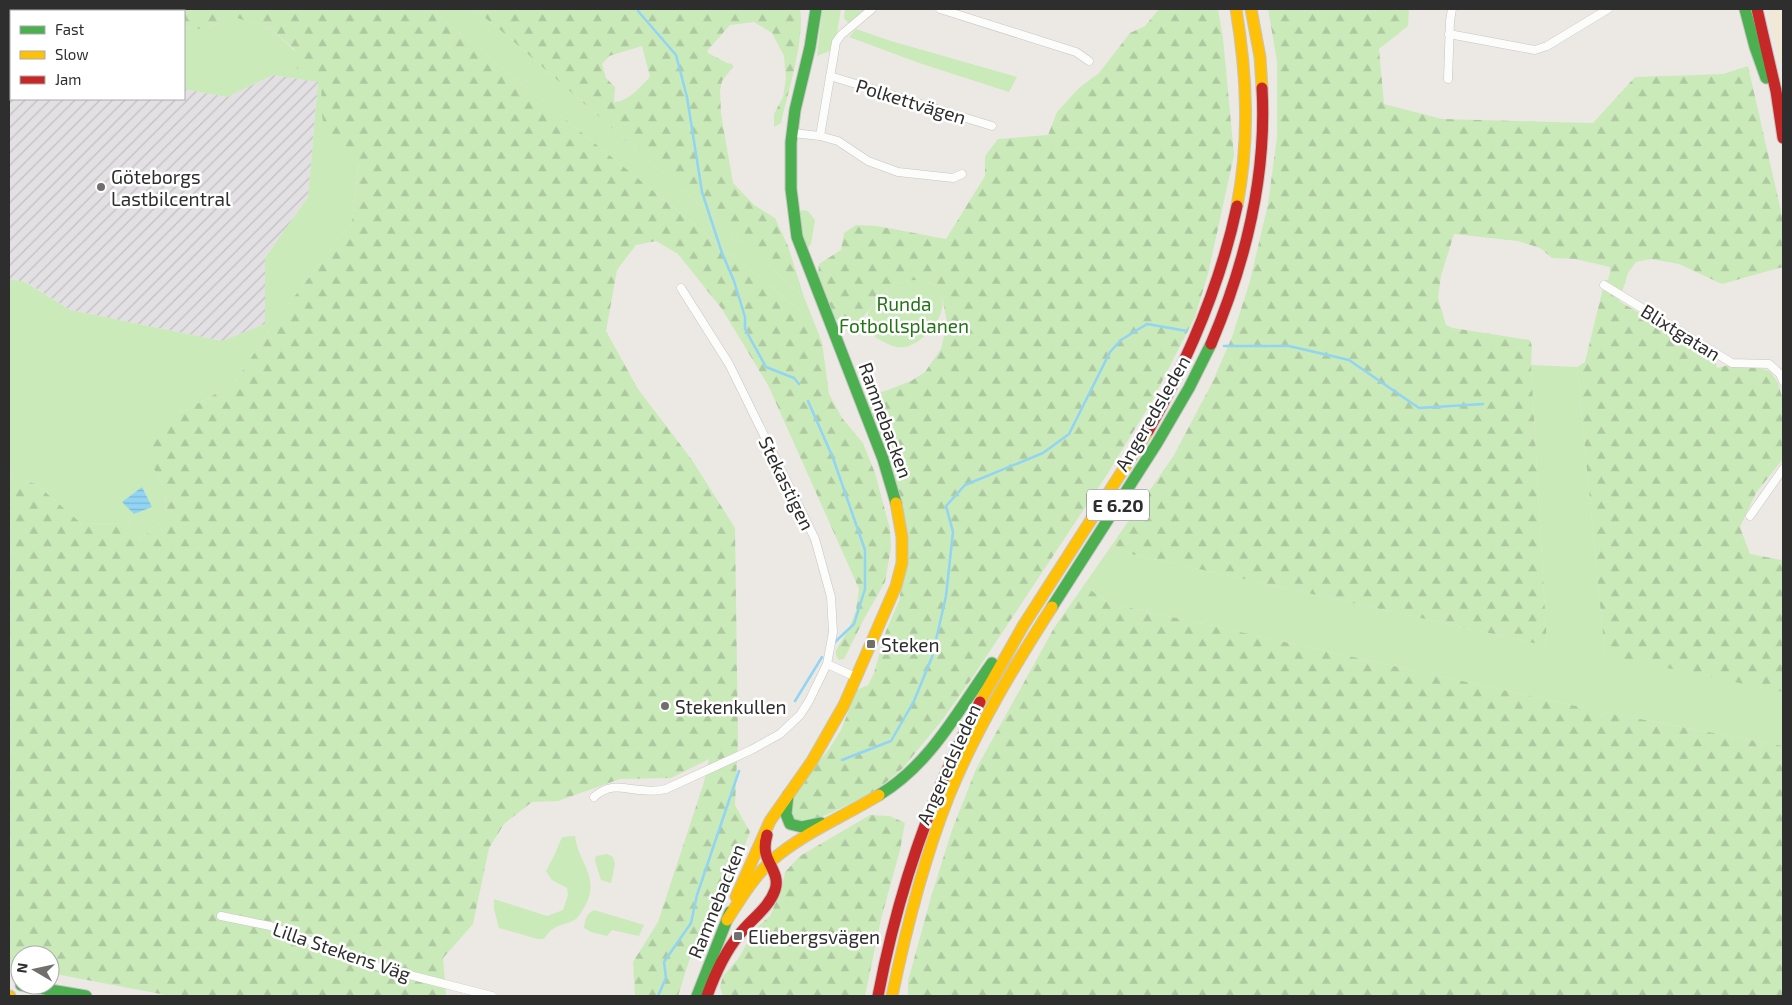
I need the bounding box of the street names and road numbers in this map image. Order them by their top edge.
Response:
street label: Polkettvägen [853,73,969,129]
street label: Blixtgatan [1637,299,1725,365]
street label: Angeredsleden [1110,351,1194,475]
street label: Ramnebacken [854,359,918,481]
street label: Stekastigen [754,432,820,534]
road number: E 6.20 [1087,490,1149,520]
street label: Angeredsleden [911,700,985,828]
street label: Ramnebacken [683,840,749,962]
street label: Lilla Stekens Väg [270,917,414,986]

